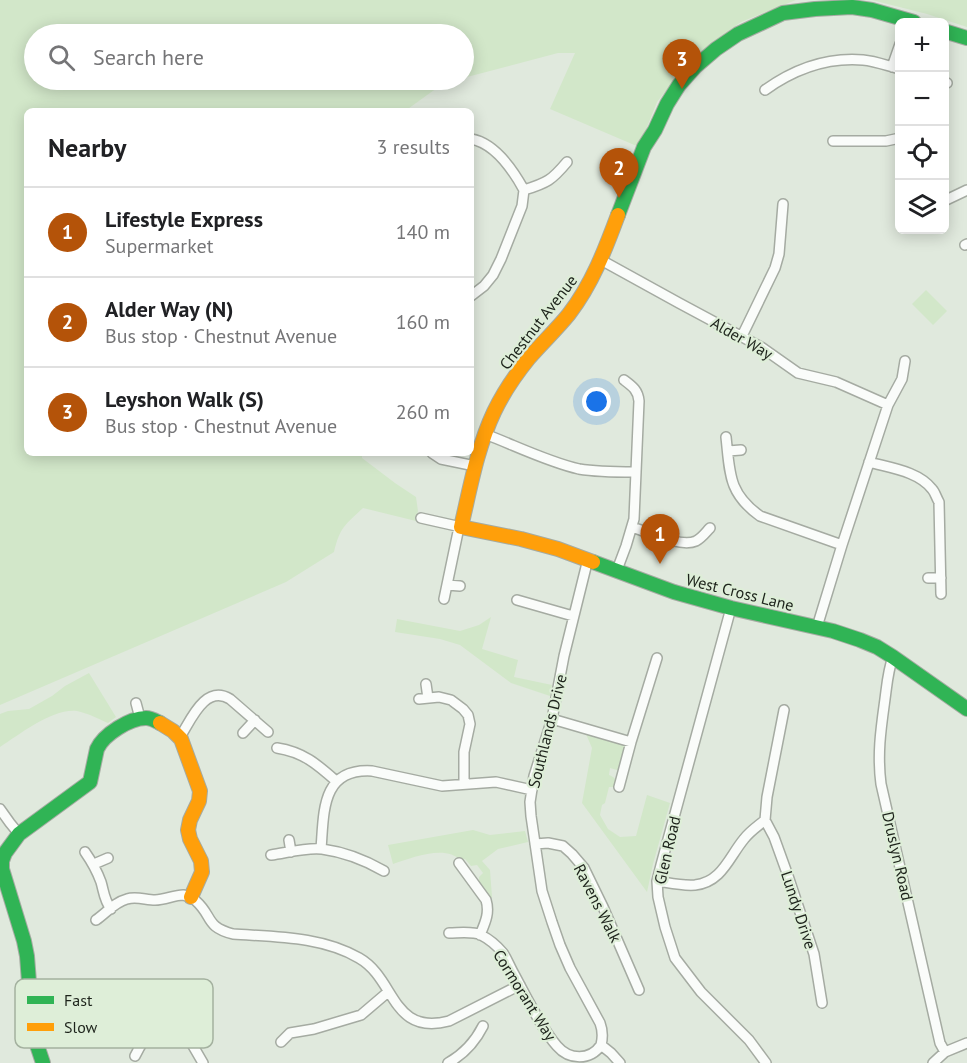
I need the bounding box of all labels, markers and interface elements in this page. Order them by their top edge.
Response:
map controls [895,18,949,234]
button: + [895,18,949,72]
search box [24,24,474,90]
pin: 3 [662,40,702,89]
icon: search [45,41,78,74]
text: Search here [93,43,204,71]
button: − [895,72,949,126]
button: locate [895,126,949,180]
text: Nearby [48,131,126,164]
text: 3 results [377,134,450,160]
pin: 2 [600,148,638,198]
button: layers [895,180,949,234]
text: Lifestyle Express [105,205,263,233]
text: 1 [62,219,73,245]
text: 140 m [396,219,450,245]
text: Supermarket [105,233,213,259]
street label: Chestnut Avenue [495,271,581,373]
text: Alder Way (N) [105,295,234,323]
text: 2 [62,309,73,335]
text: 160 m [396,309,450,335]
street label: Alder Way [707,312,777,364]
text: Bus stop · Chestnut Avenue [105,323,337,349]
text: Leyshon Walk (S) [105,385,264,413]
your location [582,387,611,416]
text: 3 [62,399,73,425]
text: 260 m [396,399,450,425]
text: Bus stop · Chestnut Avenue [105,413,337,439]
pin: 1 [640,514,680,564]
street label: West Cross Lane [684,569,796,615]
street label: Southlands Drive [523,672,571,790]
street label: Druslyn Road [878,810,918,902]
street label: Glen Road [649,814,685,886]
street label: Ravens Walk [570,860,626,946]
street label: Lundy Drive [777,868,821,952]
street label: Cormorant Way [489,946,561,1045]
legend [15,979,213,1048]
text: Fast [64,990,93,1010]
text: Slow [64,1017,98,1037]

